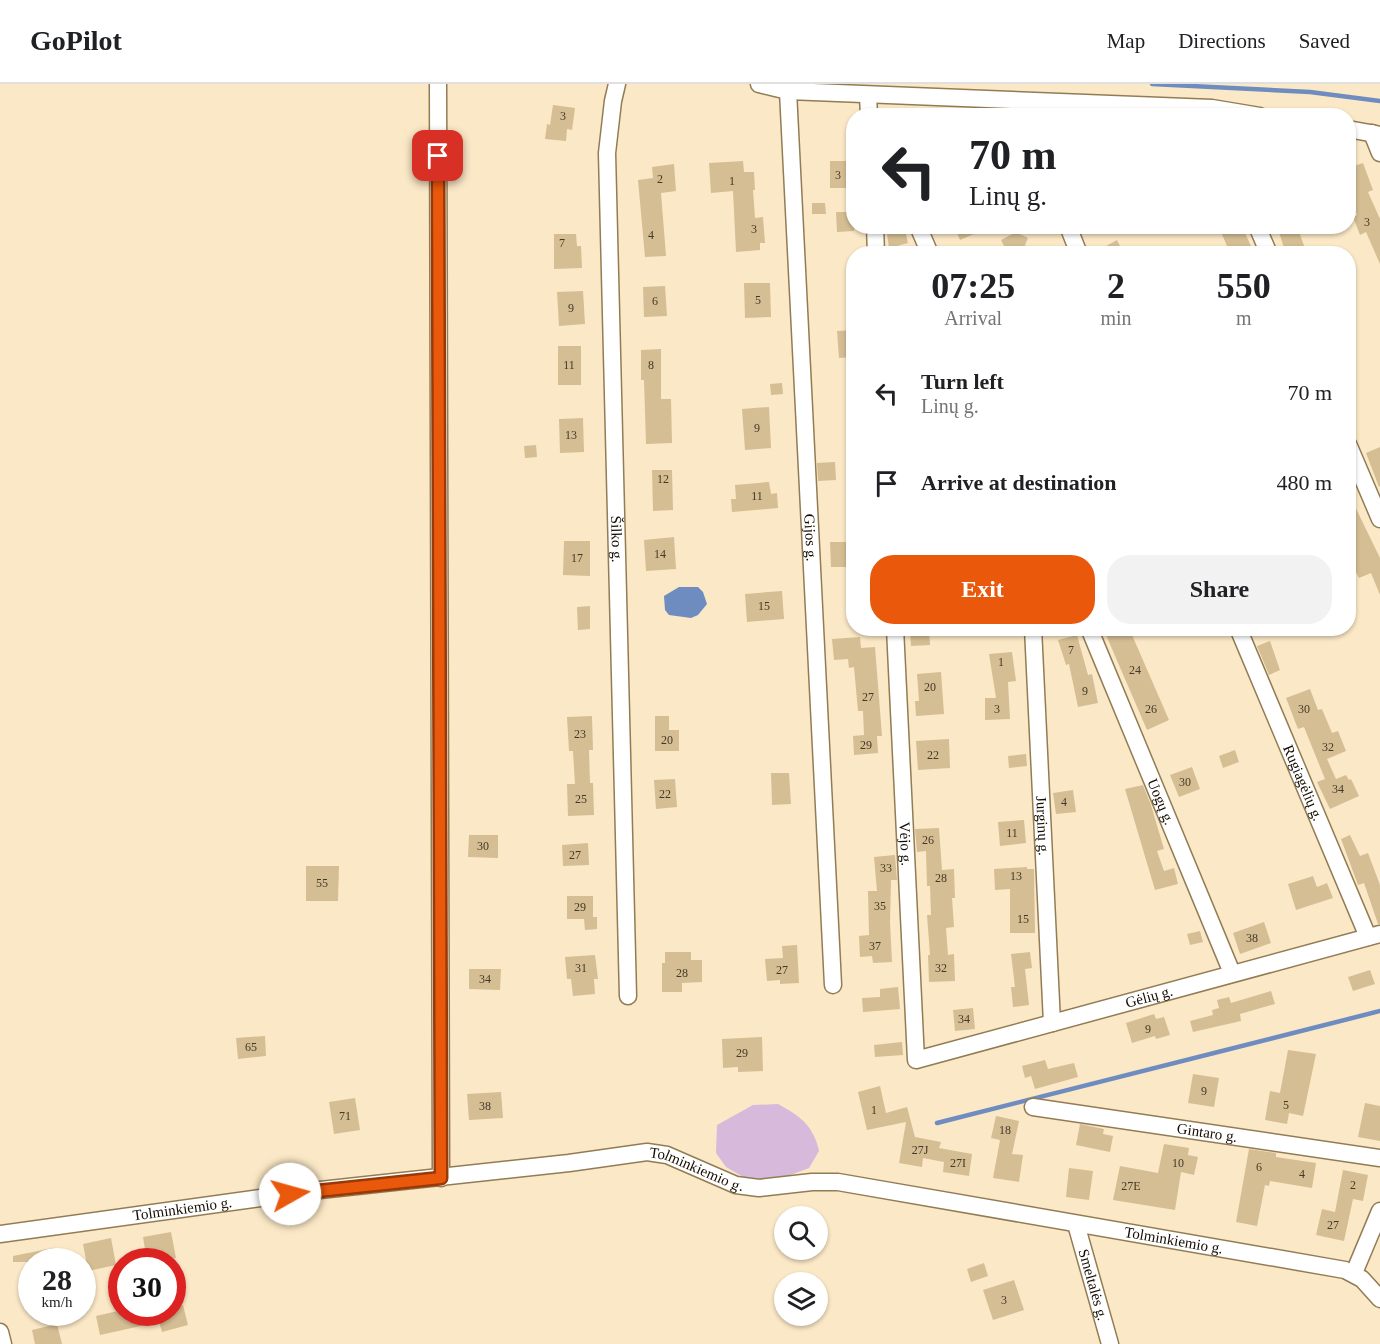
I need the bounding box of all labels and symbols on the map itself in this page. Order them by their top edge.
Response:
house number: 3 [560,109,566,123]
pin [412,130,463,181]
house number: 3 [835,168,841,182]
house number: 2 [657,172,663,186]
house number: 1 [729,174,735,188]
house number: 3 [1364,215,1370,229]
house number: 3 [751,222,757,236]
house number: 4 [648,228,654,242]
house number: 7 [559,236,565,250]
house number: 5 [755,293,761,307]
house number: 6 [652,294,658,308]
house number: 9 [568,301,574,315]
house number: 11 [563,358,575,372]
house number: 8 [648,358,654,372]
house number: 9 [754,421,760,435]
house number: 13 [565,428,577,442]
house number: 12 [657,472,669,486]
house number: 11 [751,489,763,503]
street label: Gijos g. [801,513,820,562]
street label: Šilko g. [608,516,625,563]
house number: 14 [654,547,666,561]
house number: 17 [571,551,583,565]
house number: 15 [758,599,770,613]
house number: 7 [1068,643,1074,657]
house number: 1 [998,655,1004,669]
house number: 24 [1129,663,1141,677]
house number: 20 [924,680,936,694]
house number: 9 [1082,684,1088,698]
house number: 27 [862,690,874,704]
house number: 3 [994,702,1000,716]
house number: 26 [1145,702,1157,716]
house number: 30 [1298,702,1310,716]
house number: 23 [574,727,586,741]
house number: 20 [661,733,673,747]
house number: 29 [860,738,872,752]
house number: 32 [1322,740,1334,754]
street label: Rugiagėlių g. [1280,742,1326,823]
house number: 22 [927,748,939,762]
house number: 30 [1179,775,1191,789]
street label: Uogų g. [1144,776,1178,827]
house number: 34 [1332,782,1344,796]
house number: 22 [659,787,671,801]
house number: 25 [575,792,587,806]
house number: 4 [1061,795,1067,809]
street label: Jurginų g. [1033,796,1052,856]
street label: Vėjo g. [896,821,915,866]
house number: 11 [1006,826,1018,840]
house number: 26 [922,833,934,847]
house number: 30 [477,839,489,853]
house number: 27 [569,848,581,862]
house number: 33 [880,861,892,875]
house number: 13 [1010,869,1022,883]
house number: 28 [935,871,947,885]
house number: 55 [316,876,328,890]
house number: 35 [874,899,886,913]
house number: 29 [574,900,586,914]
house number: 15 [1017,912,1029,926]
house number: 38 [1246,931,1258,945]
house number: 37 [869,939,881,953]
house number: 31 [575,961,587,975]
house number: 32 [935,961,947,975]
house number: 27 [776,963,788,977]
house number: 28 [676,966,688,980]
house number: 34 [479,972,491,986]
street label: Gėlių g. [1124,983,1174,1011]
house number: 34 [958,1012,970,1026]
house number: 9 [1145,1022,1151,1036]
house number: 65 [245,1040,257,1054]
house number: 29 [736,1046,748,1060]
house number: 9 [1201,1084,1207,1098]
house number: 5 [1283,1098,1289,1112]
house number: 38 [479,1099,491,1113]
house number: 1 [871,1103,877,1117]
house number: 71 [339,1109,351,1123]
street label: Gintaro g. [1176,1120,1238,1145]
house number: 18 [999,1123,1011,1137]
house number: 27J [912,1143,929,1157]
street label: Tolminkiemio g. [649,1145,744,1194]
house number: 27I [950,1156,966,1170]
house number: 10 [1172,1156,1184,1170]
house number: 6 [1256,1160,1262,1174]
position arrow [258,1162,322,1226]
house number: 4 [1299,1167,1305,1181]
house number: 2 [1350,1178,1356,1192]
house number: 27E [1121,1179,1141,1193]
street label: Tolminkiemio g. [132,1194,233,1224]
house number: 27 [1327,1218,1339,1232]
street label: Tolminkiemio g. [1123,1224,1224,1257]
street label: Smeltalės g. [1075,1247,1111,1322]
speed limit sign: 30 [108,1248,186,1326]
house number: 3 [1001,1293,1007,1307]

